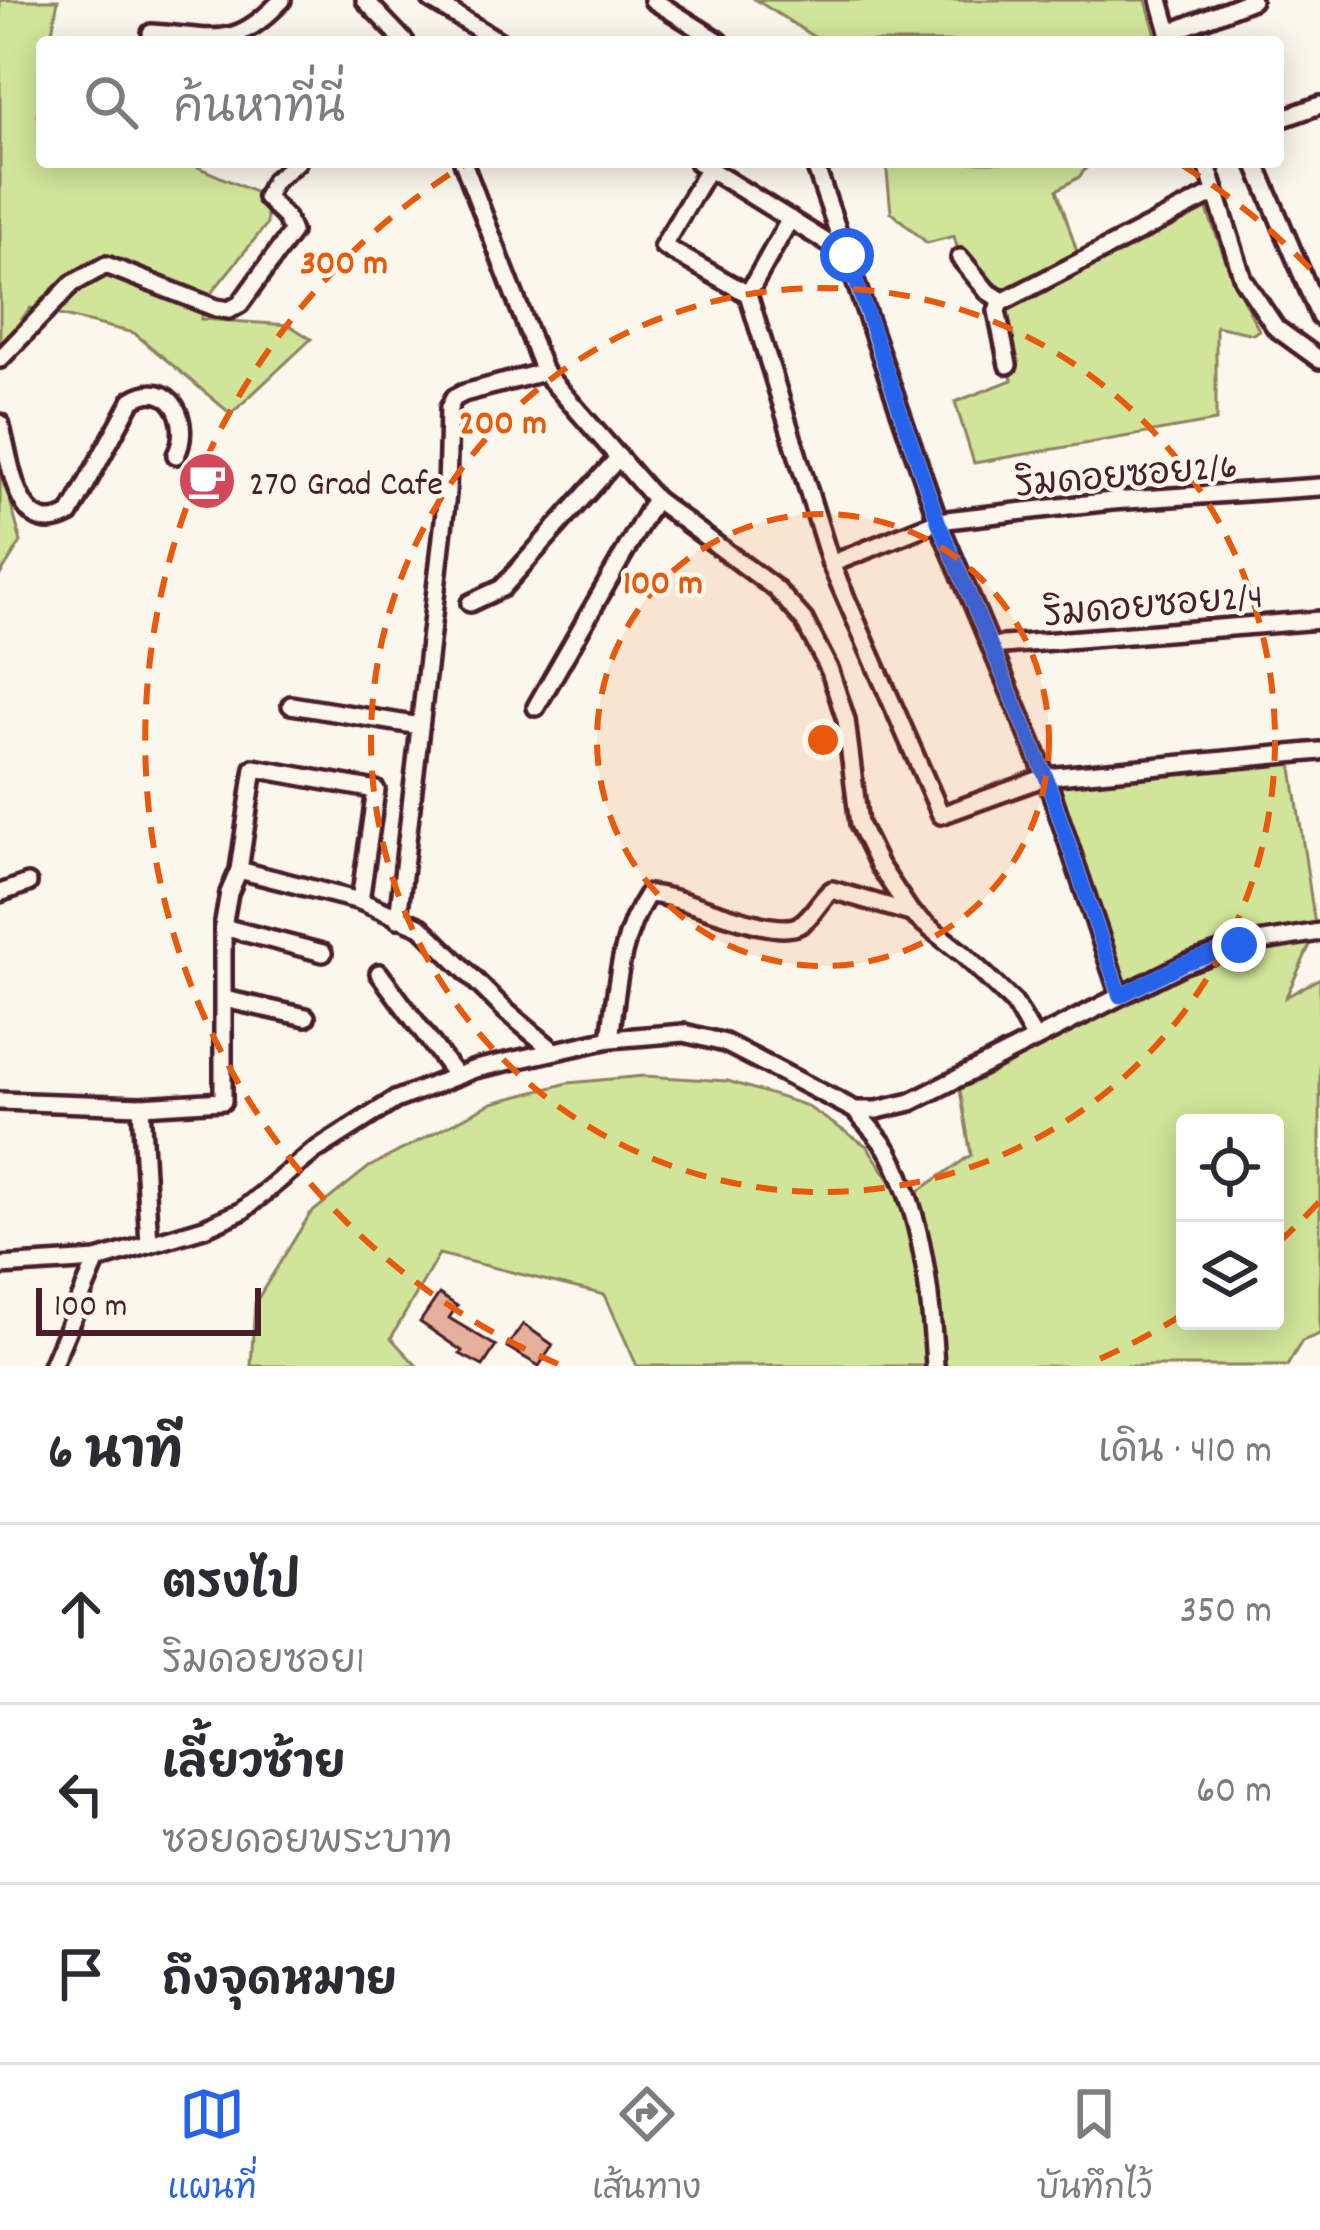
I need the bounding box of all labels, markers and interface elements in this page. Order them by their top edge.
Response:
search box [36,36,1284,168]
icon: search [78,69,144,135]
text: ค้นหาที่นี่ [174,80,345,144]
route start [820,228,874,282]
text: 300 m [300,240,388,292]
text: 200 m [459,400,547,452]
street label: ริมดอยซอย2/6 [1013,443,1240,515]
cafe icon: 270 Grad Cafe [176,450,238,512]
place label: 270 Grad Cafe [249,461,443,513]
text: 100 m [623,560,703,612]
street label: ริมดอยซอย2/4 [1042,573,1265,644]
centre of rings [802,719,844,761]
route end [1212,918,1266,972]
map controls [1176,1114,1284,1330]
button: locate [1176,1114,1284,1222]
button: layers [1176,1222,1284,1330]
scale bar [36,1282,261,1335]
text: 100 m [54,1285,127,1332]
text: 6 นาที [48,1420,183,1492]
text: เดิน · 410 m [1098,1426,1272,1481]
text: ตรงไป [162,1555,300,1619]
icon: ahead [48,1581,114,1647]
text: 350 m [1180,1586,1272,1641]
text: ริมดอยซอย1 [162,1637,365,1692]
text: เลี้ยวซ้าย [162,1735,345,1799]
icon: left [48,1761,114,1827]
text: 60 m [1196,1766,1272,1821]
text: ซอยดอยพระบาท [162,1817,453,1872]
icon: arrive [48,1941,114,2007]
text: ถึงจุดหมาย [162,1952,397,2016]
tab: แผนที่ [168,2081,257,2215]
tab: เส้นทาง [592,2081,701,2215]
tab: บันทึกไว้ [1036,2081,1152,2215]

